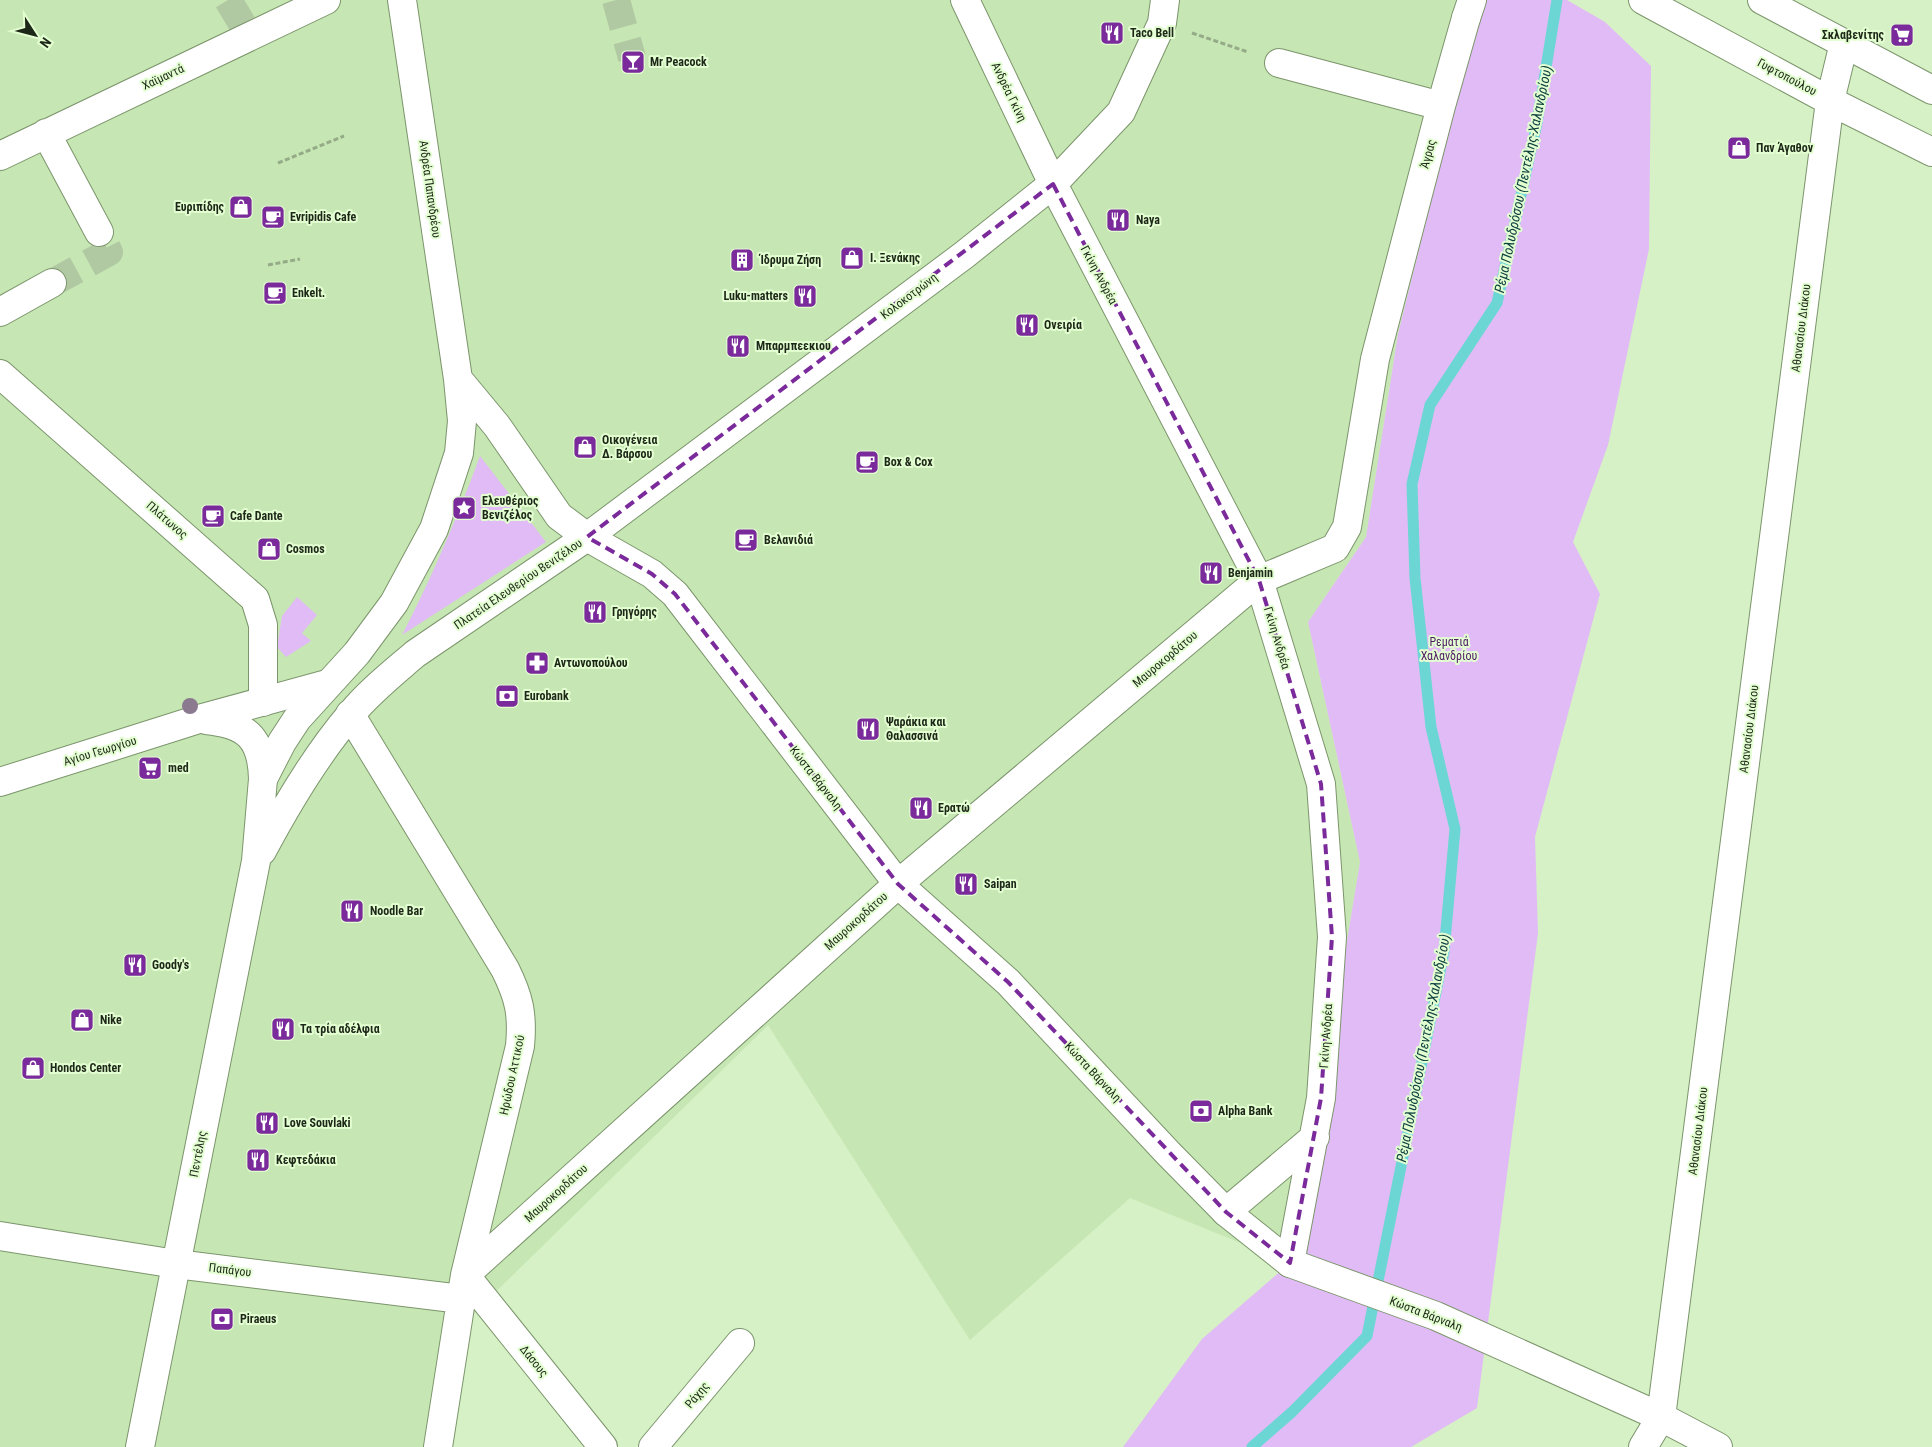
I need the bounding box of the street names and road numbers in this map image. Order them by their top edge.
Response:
street label: Γυφτοπούλου [1755,56,1819,99]
street label: Ανδρέα Γκίνη [989,60,1029,124]
street label: Χαϊμαντά [140,61,186,93]
street label: Άγρας [1417,138,1439,170]
street label: Ανδρέα Παπανδρέου [416,139,444,239]
street label: Γκίνη Ανδρέα [1078,243,1120,307]
street label: Κολοκοτρώνη [878,270,940,322]
street label: Αθανασίου Διάκου [1789,283,1813,373]
street label: Πλάτωνος [144,498,191,542]
street label: Πλατεία Ελευθερίου Βενιζέλου [451,536,585,632]
street label: Γκίνη Ανδρέα [1261,605,1293,671]
street label: Μαυροκορδάτου [1130,628,1200,690]
street label: Αθανασίου Διάκου [1737,684,1761,774]
street label: Αγίου Γεωργίου [62,733,138,769]
street label: Κώστα Βάρναλη [787,744,845,812]
street label: Μαυροκορδάτου [822,889,891,953]
street label: Γκίνη Ανδρέα [1317,1003,1335,1069]
street label: Ηρώδου Αττικού [497,1033,527,1116]
street label: Κώστα Βάρναλη [1062,1039,1124,1105]
street label: Αθανασίου Διάκου [1686,1086,1710,1176]
street label: Πεντέλης [187,1129,209,1178]
street label: Μαυροκορδάτου [522,1161,591,1225]
street label: Παπάγου [208,1260,252,1280]
street label: Κώστα Βάρναλη [1388,1294,1464,1334]
street label: Δάσους [517,1342,551,1380]
street label: Ράχης [682,1379,712,1411]

